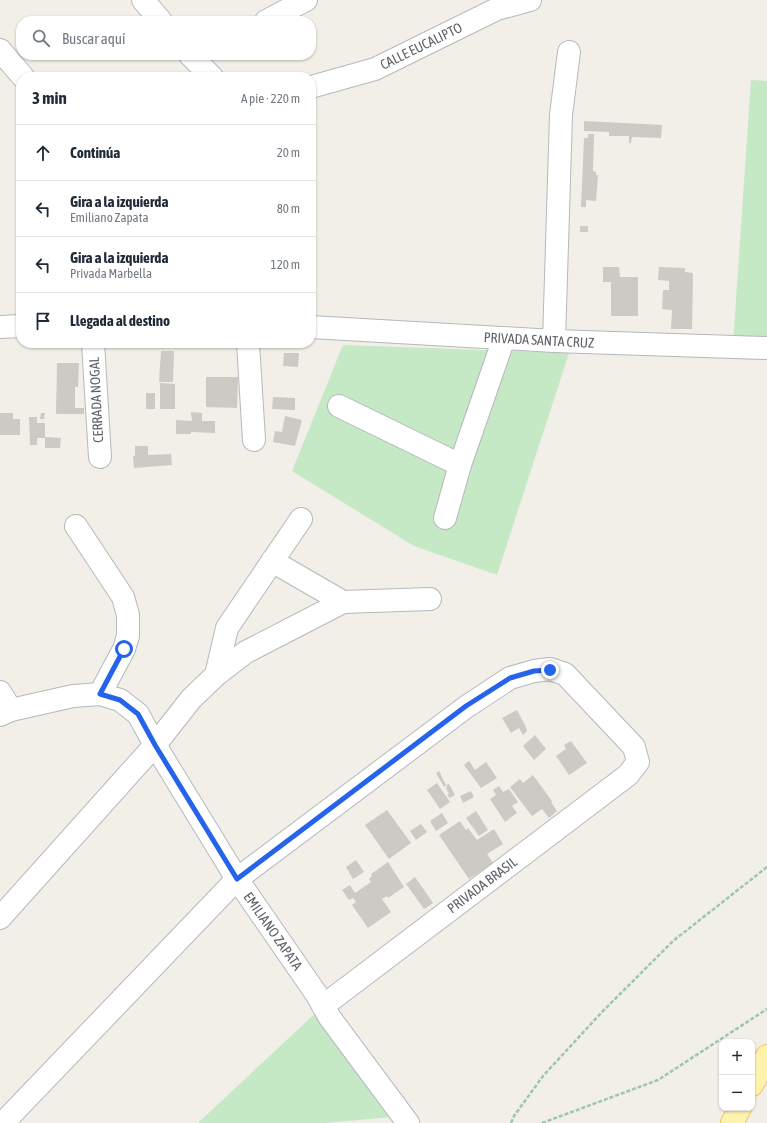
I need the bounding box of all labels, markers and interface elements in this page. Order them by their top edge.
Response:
search box [16,16,316,60]
street label: CALLE EUCALIPTO [377,19,465,73]
icon: search [30,27,52,49]
text: Buscar aquí [62,30,125,47]
text: 3 min [32,88,67,108]
text: A pie · 220 m [241,91,300,106]
icon: ahead [32,142,54,164]
text: Continúa [70,144,120,161]
text: 20 m [277,145,300,160]
text: Gira a la izquierda [70,193,168,210]
icon: left [32,198,54,220]
text: 80 m [277,201,300,216]
text: Emiliano Zapata [70,210,148,225]
text: Gira a la izquierda [70,249,168,266]
icon: left [32,254,54,276]
text: 120 m [271,257,300,272]
text: Privada Marbella [70,266,152,281]
icon: arrive [32,310,54,332]
text: Llegada al destino [70,312,170,329]
street label: PRIVADA SANTA CRUZ [483,329,595,351]
street label: CERRADA NOGAL [86,356,106,443]
route start [115,640,133,658]
route end [541,661,559,679]
street label: PRIVADA BRASIL [444,853,520,916]
street label: EMILIANO ZAPATA [240,889,306,973]
map controls [719,1039,755,1111]
button: + [719,1039,755,1075]
button: − [719,1075,755,1111]

